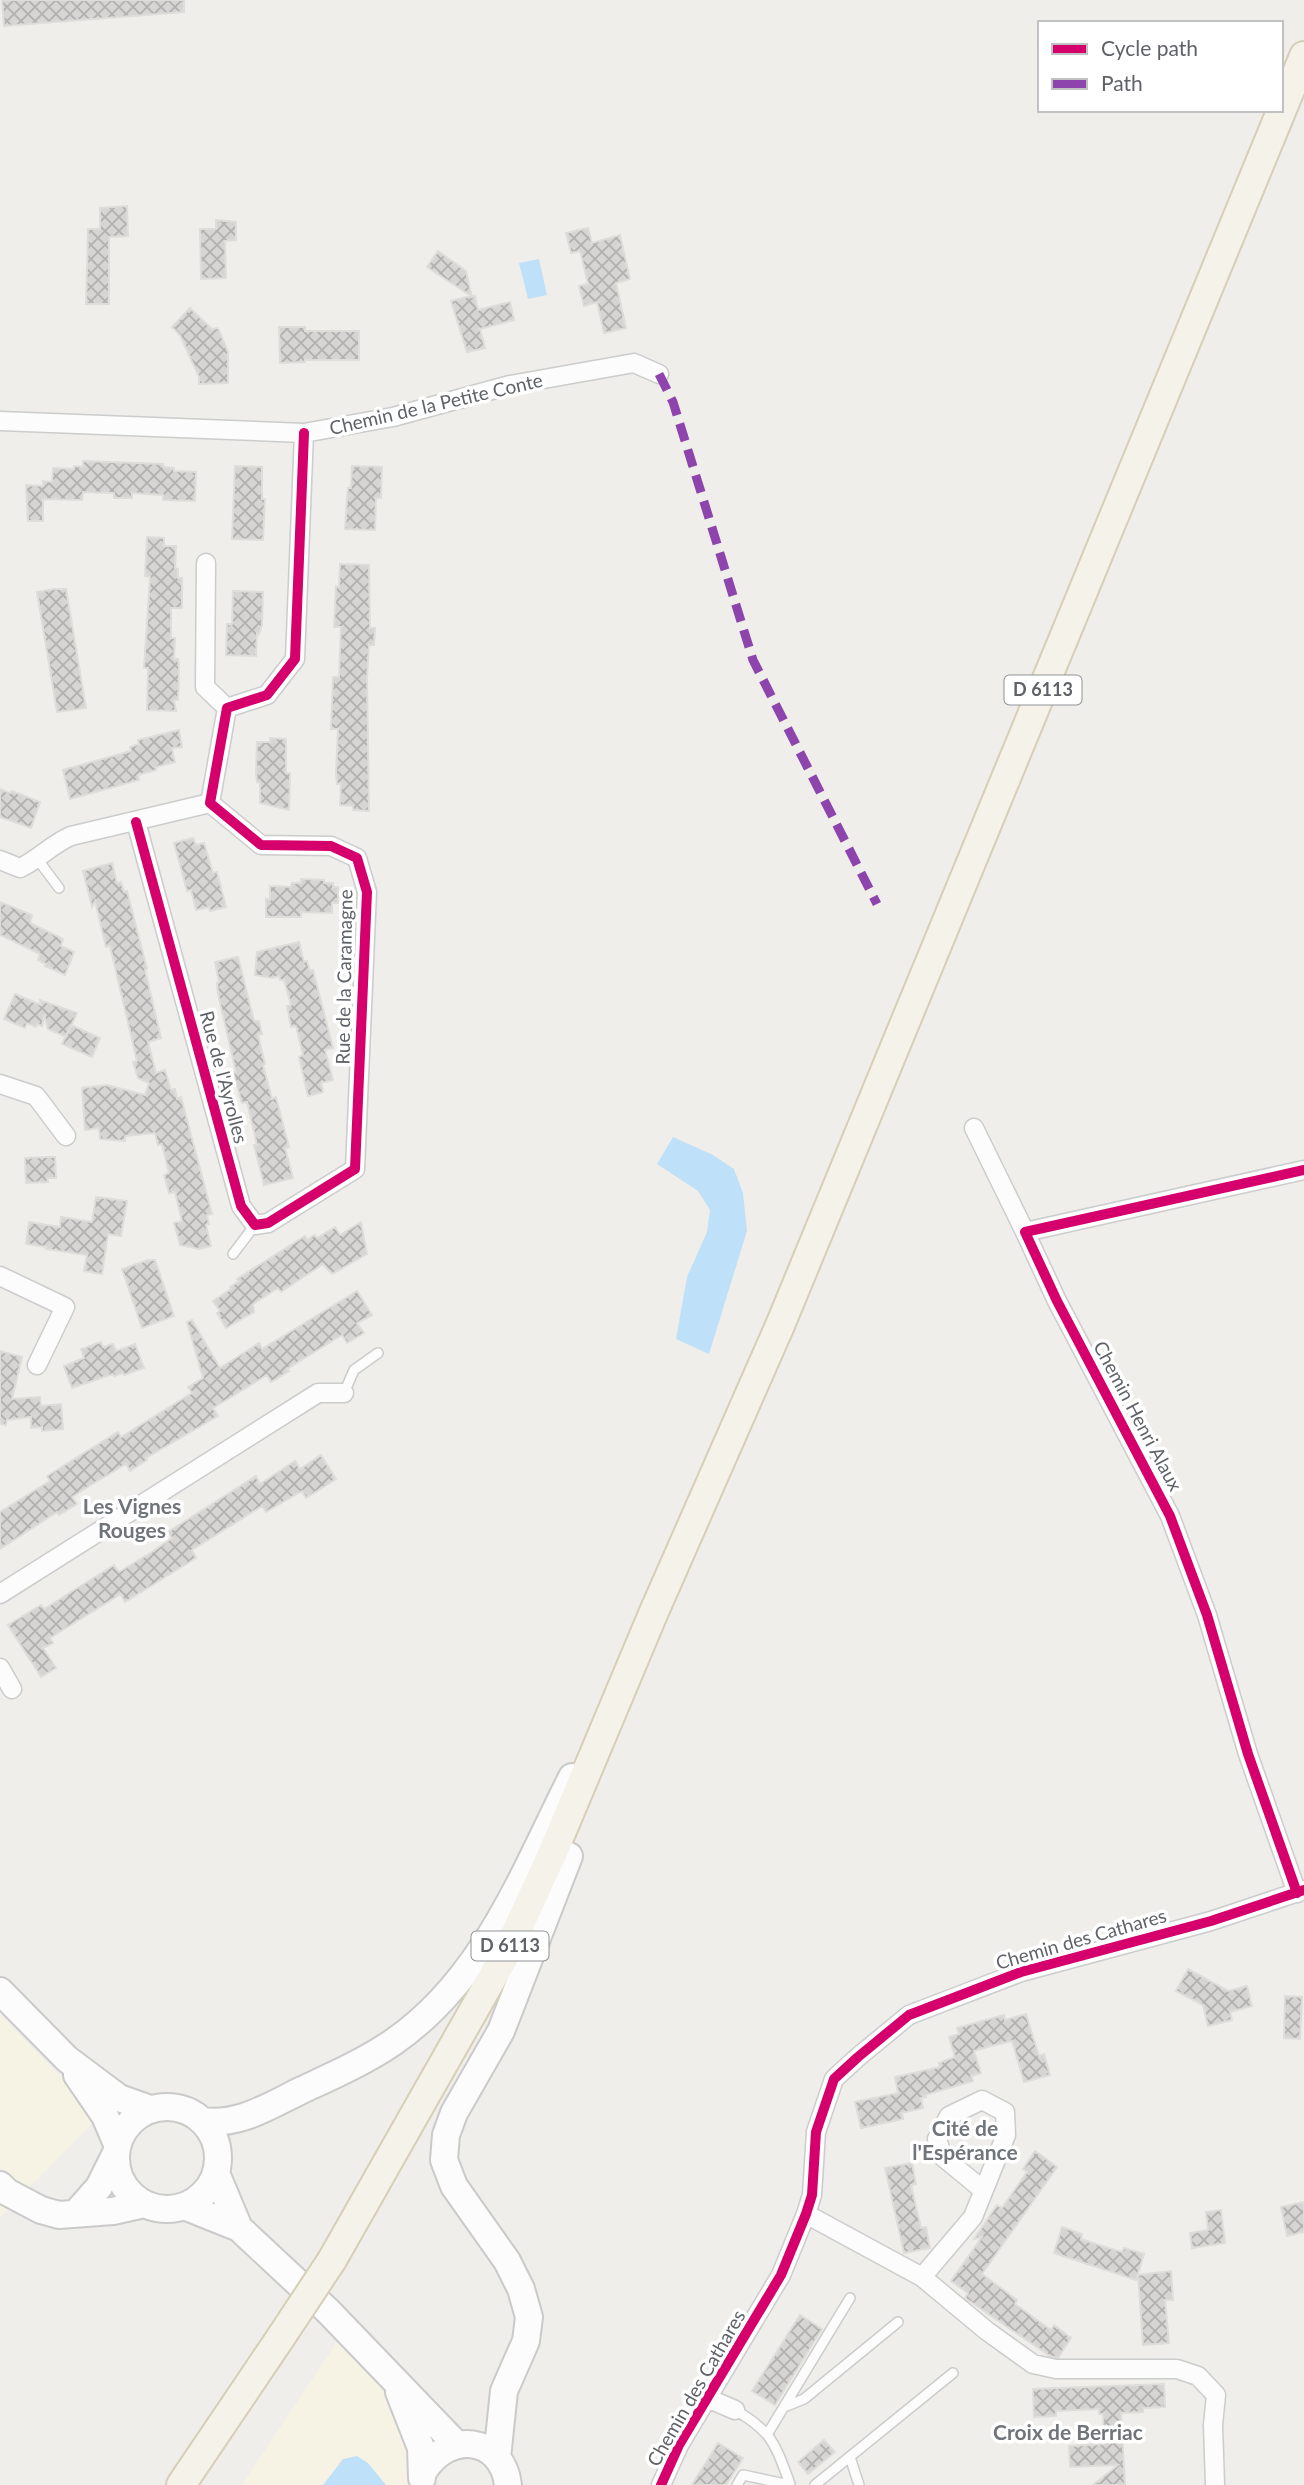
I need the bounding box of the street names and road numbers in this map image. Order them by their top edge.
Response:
street label: Chemin de la Petite Conte [327,368,545,439]
road number: D 6113 [1004,676,1082,704]
street label: Rue de la Caramagne [330,889,357,1065]
street label: Rue de l'Ayrolles [196,1008,253,1146]
street label: Chemin Henri Alaux [1089,1337,1188,1495]
street label: Chemin des Cathares [993,1903,1169,1974]
road number: D 6113 [472,1932,548,1960]
street label: Chemin des Cathares [642,2306,750,2470]

